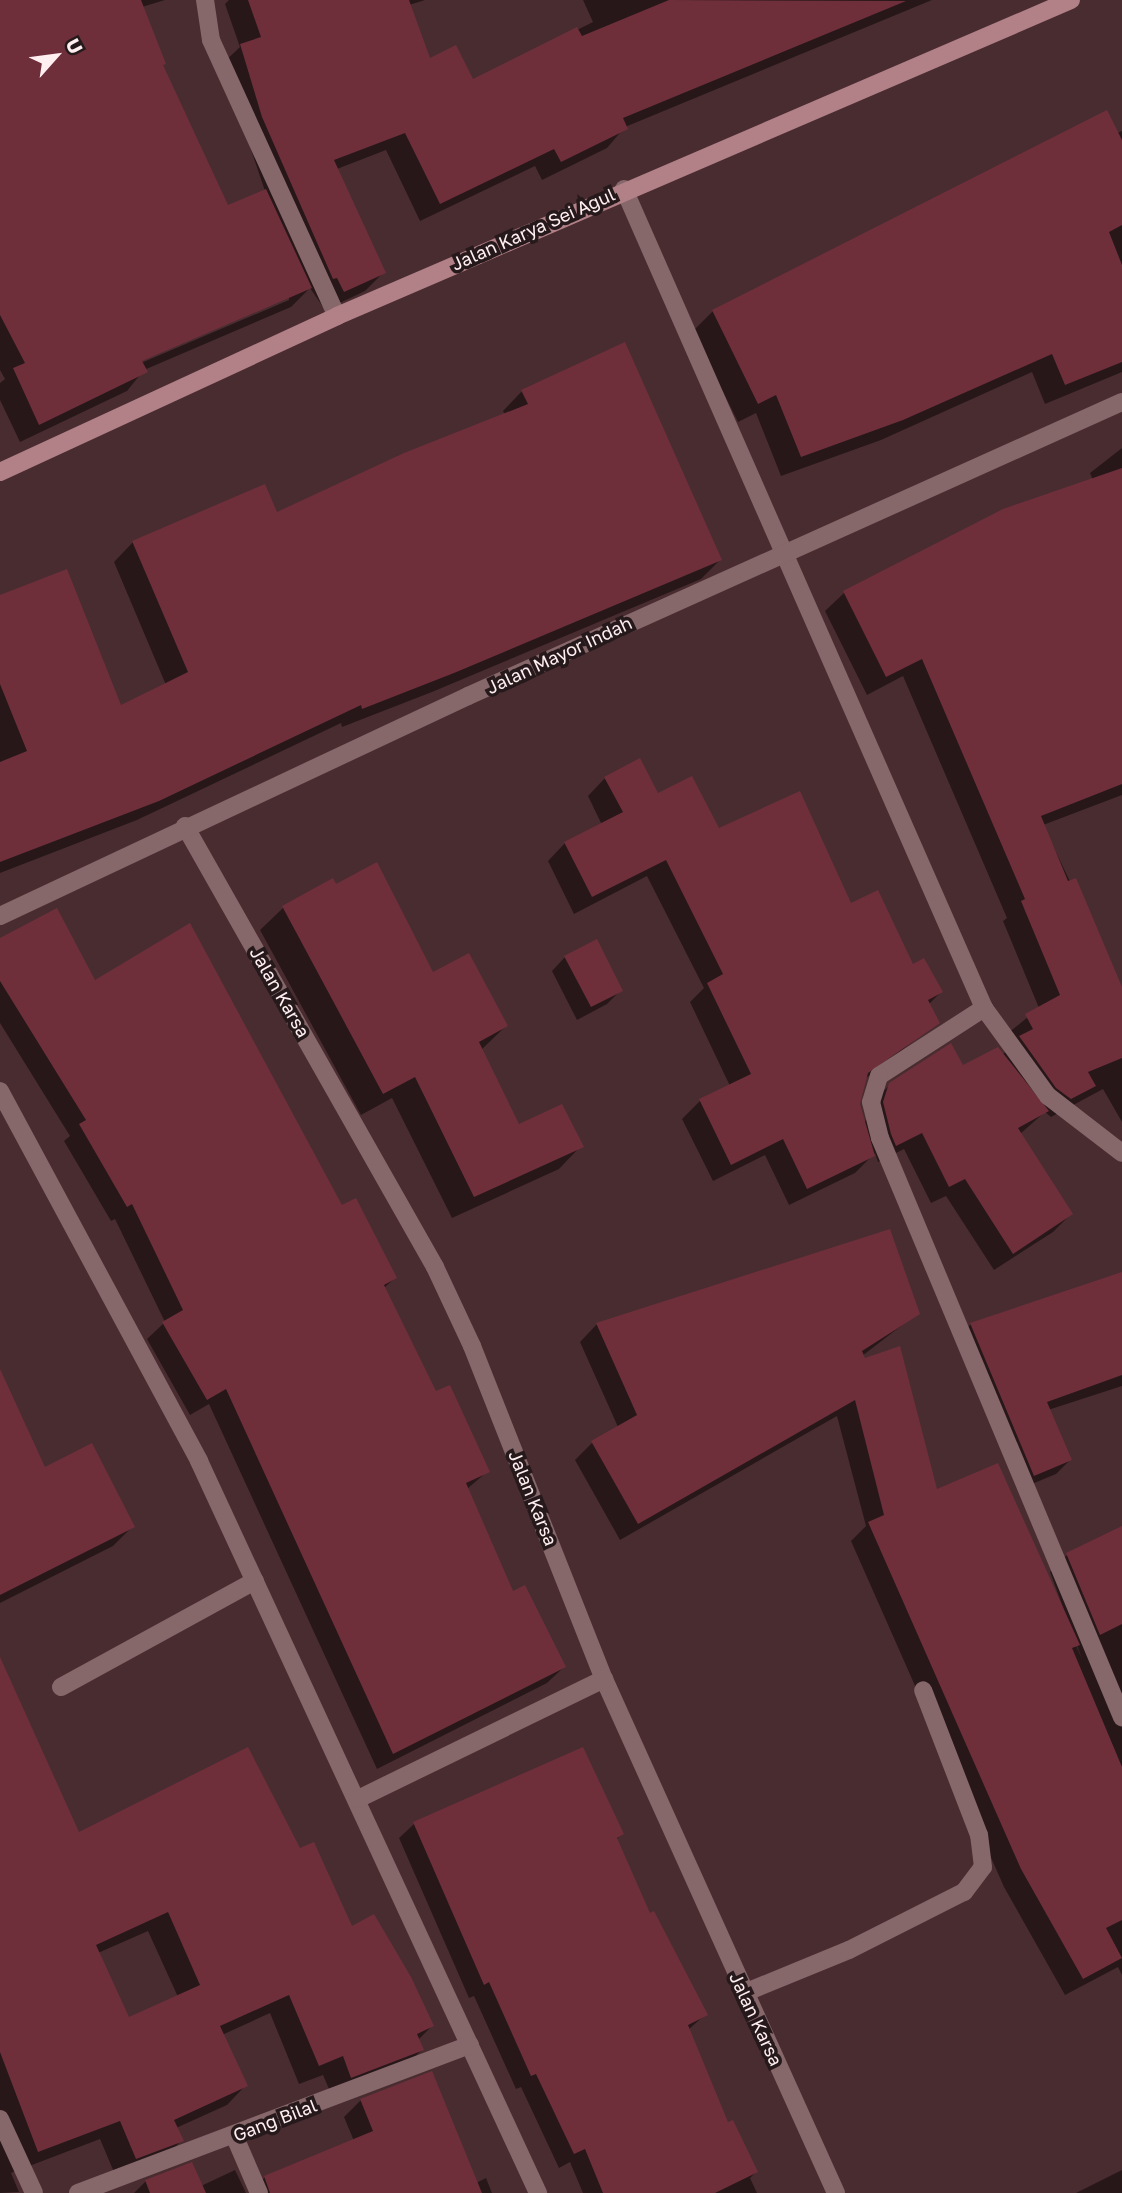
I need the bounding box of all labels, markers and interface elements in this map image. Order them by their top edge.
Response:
north arrow [21,21,91,91]
text: U [62,34,88,57]
street label: Jalan Karya Sei Agul [448,183,618,275]
street label: Jalan Mayor Indah [483,612,635,698]
street label: Jalan Karsa [245,943,315,1041]
street label: Jalan Karsa [504,1447,562,1549]
street label: Jalan Karsa [725,1969,787,2069]
street label: Gang Bilal [230,2094,320,2146]

